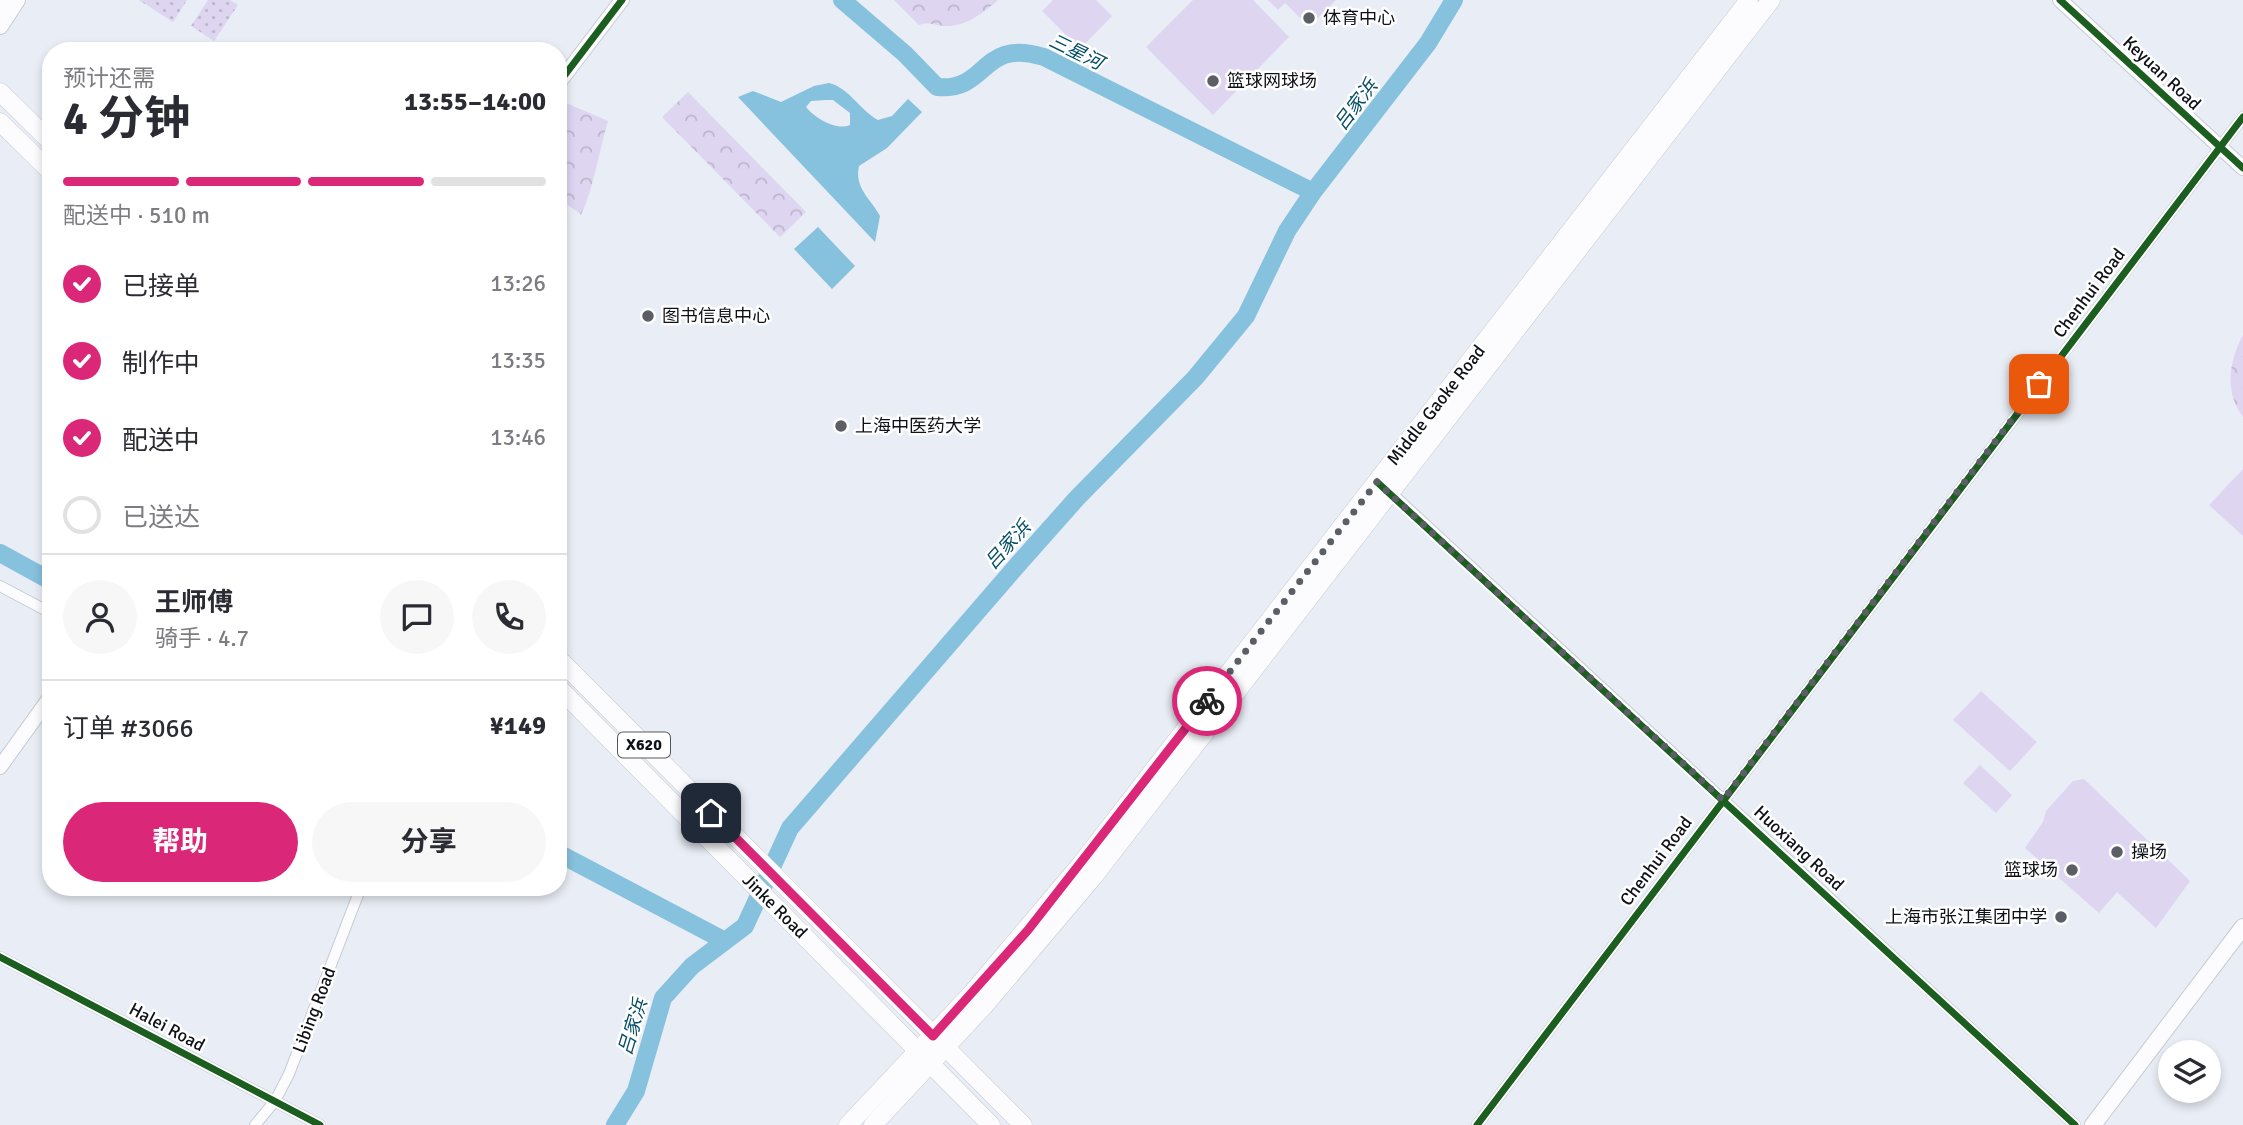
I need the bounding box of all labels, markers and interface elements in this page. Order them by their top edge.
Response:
place label: 体育中心 [1323,7,1395,29]
marker: 体育中心 [1301,10,1317,26]
water label: 三星河 [1045,29,1110,77]
street label: Keyuan Road [2118,31,2206,115]
text: 预计还需 [63,64,155,93]
place label: 篮球网球场 [1227,70,1317,92]
marker: 篮球网球场 [1205,73,1221,89]
water label: 吕家浜 [1329,73,1384,135]
text: 13:55–14:00 [404,86,546,118]
text: 4 分钟 [63,91,190,147]
text: 配送中 · 510 m [63,201,210,230]
street label: Chenhui Road [2048,244,2130,342]
icon: check [63,265,101,303]
text: 13:26 [490,269,546,298]
text: 已接单 [122,271,200,303]
place label: 图书信息中心 [662,305,770,327]
marker: 图书信息中心 [640,308,656,324]
street label: Middle Gaoke Road [1382,340,1490,470]
icon: check [63,342,101,380]
text: 13:35 [490,346,546,375]
text: 制作中 [122,348,200,380]
pin [2009,354,2069,414]
icon: bag [2020,365,2058,403]
place label: 上海中医药大学 [855,415,981,437]
marker: 上海中医药大学 [833,418,849,434]
icon: check [63,419,101,457]
text: 13:46 [490,423,546,452]
text: 配送中 [122,425,200,457]
text: 已送达 [122,502,200,534]
water label: 吕家浜 [980,514,1037,574]
button: person [63,580,137,654]
button: chat [380,580,454,654]
button: phone [472,580,546,654]
text: 王师傅 [155,587,233,619]
text: 骑手 · 4.7 [155,624,249,653]
courier [1172,666,1242,736]
icon: bike [1188,682,1226,720]
text: ¥149 [490,710,546,742]
text: 订单 #3066 [63,713,194,745]
road number: X620 [618,732,670,758]
pin [681,783,741,843]
icon: home [692,794,730,832]
street label: Huoxiang Road [1749,801,1849,895]
button: 帮助 [63,802,298,882]
button: 分享 [312,802,546,882]
street label: Chenhui Road [1615,812,1697,910]
place label: 操场 [2131,841,2167,863]
marker: 操场 [2109,844,2125,860]
place label: 篮球场 [2004,859,2058,881]
marker: 篮球场 [2064,862,2080,878]
street label: Jinke Road [738,869,812,943]
place label: 上海市张江集团中学 [1885,906,2047,928]
marker: 上海市张江集团中学 [2053,909,2069,925]
street label: Libing Road [288,964,340,1056]
water label: 吕家浜 [613,994,653,1058]
street label: Halei Road [125,998,209,1056]
map controls [2158,1040,2221,1103]
button: layers [2158,1040,2221,1103]

